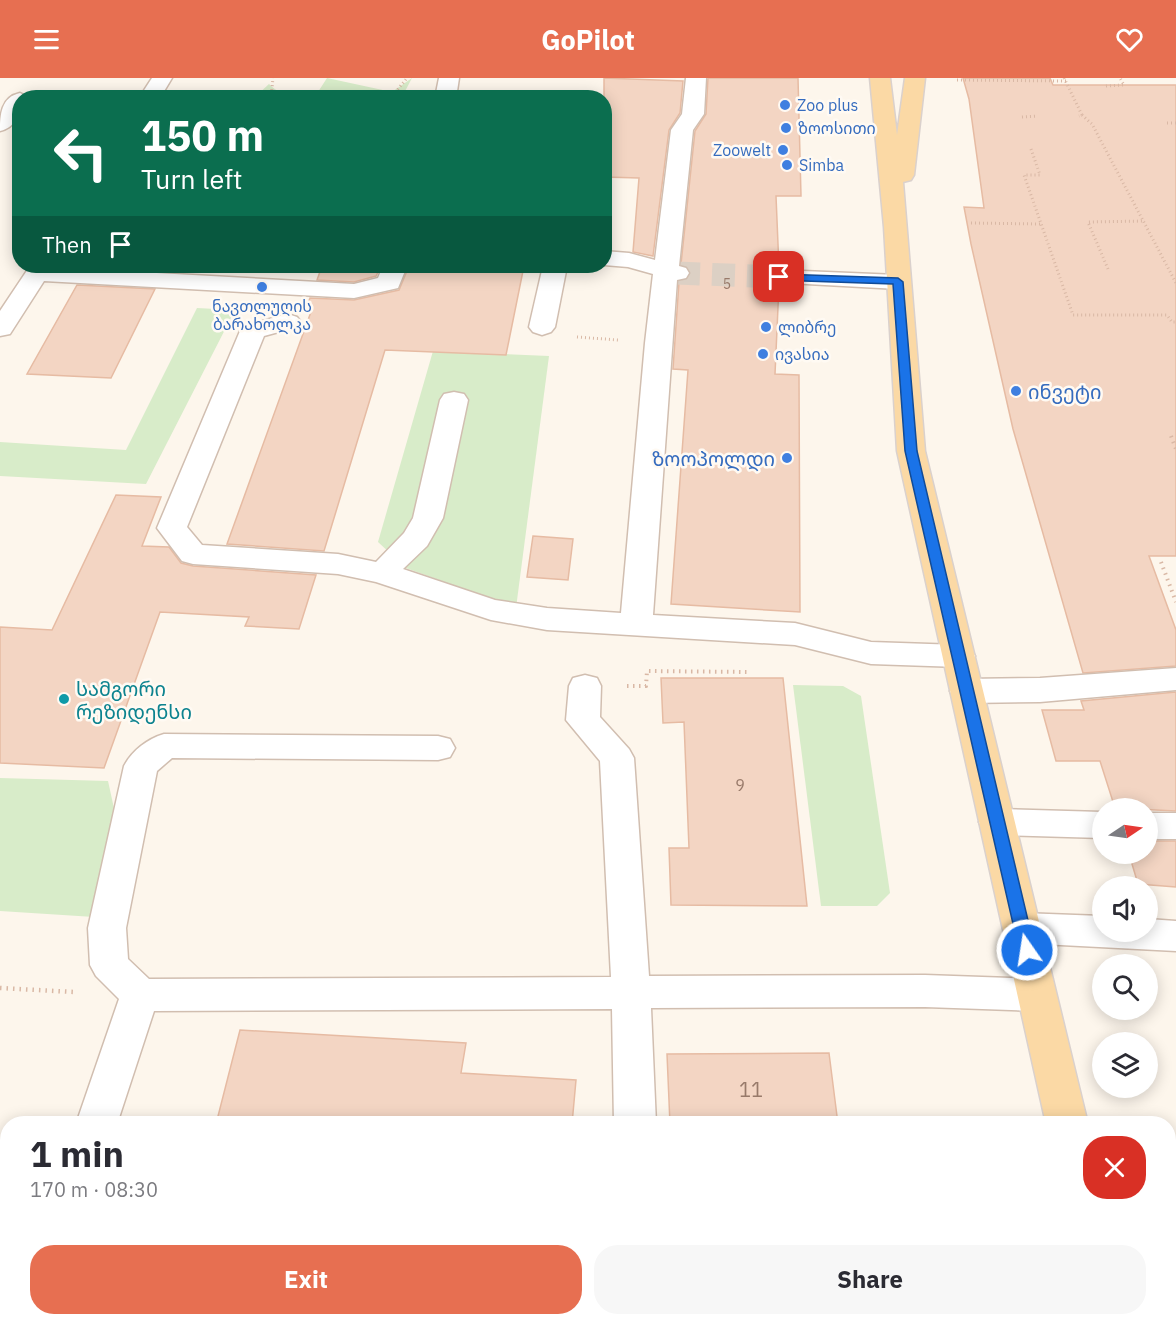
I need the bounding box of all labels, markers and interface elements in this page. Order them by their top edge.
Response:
text: GoPilot [541,22,635,57]
icon: menu [30,23,63,56]
icon: heart [1113,23,1146,56]
place label: Zoo plus [797,95,858,115]
marker: Zoo plus [778,98,792,112]
text: 150 m [141,108,264,163]
icon: left [42,114,120,192]
place label: ზოოსითი [798,118,876,138]
marker: ზოოსითი [779,121,793,135]
place label: Zoowelt [713,140,771,160]
marker: Zoowelt [776,143,790,157]
place label: Simba [799,155,845,175]
marker: Simba [780,158,794,172]
text: Turn left [141,161,242,196]
icon: arrive [104,228,137,261]
text: Then [42,230,92,259]
pin [753,251,804,302]
icon: arrive [762,260,795,293]
house number: 5 [723,275,731,293]
marker: ნავთლუღის ბარახოლკა [255,280,269,294]
place label: ნავთლუღის ბარახოლკა [212,296,312,335]
place label: ლიბრე [778,317,836,338]
marker: ლიბრე [759,320,773,334]
place label: ივასია [775,344,829,364]
marker: ივასია [756,347,770,361]
place label: ინვეტი [1028,378,1102,405]
marker: ინვეტი [1009,384,1023,398]
place label: ზოოპოლდი [652,445,775,472]
marker: ზოოპოლდი [780,451,794,465]
place label: სამგორი რეზიდენსი [76,675,192,725]
marker: სამგორი რეზიდენსი [57,692,71,706]
house number: 9 [735,775,745,795]
north arrow [1092,798,1158,864]
map controls [1092,798,1158,1098]
button: sound [1092,876,1158,942]
position arrow [995,918,1059,982]
button: search [1092,954,1158,1020]
button: layers [1092,1032,1158,1098]
house number: 11 [739,1076,763,1103]
text: 1 min [30,1130,124,1177]
button: close [1083,1136,1146,1199]
text: 170 m · 08:30 [30,1176,158,1203]
button: Exit [30,1245,582,1314]
button: Share [594,1245,1146,1314]

